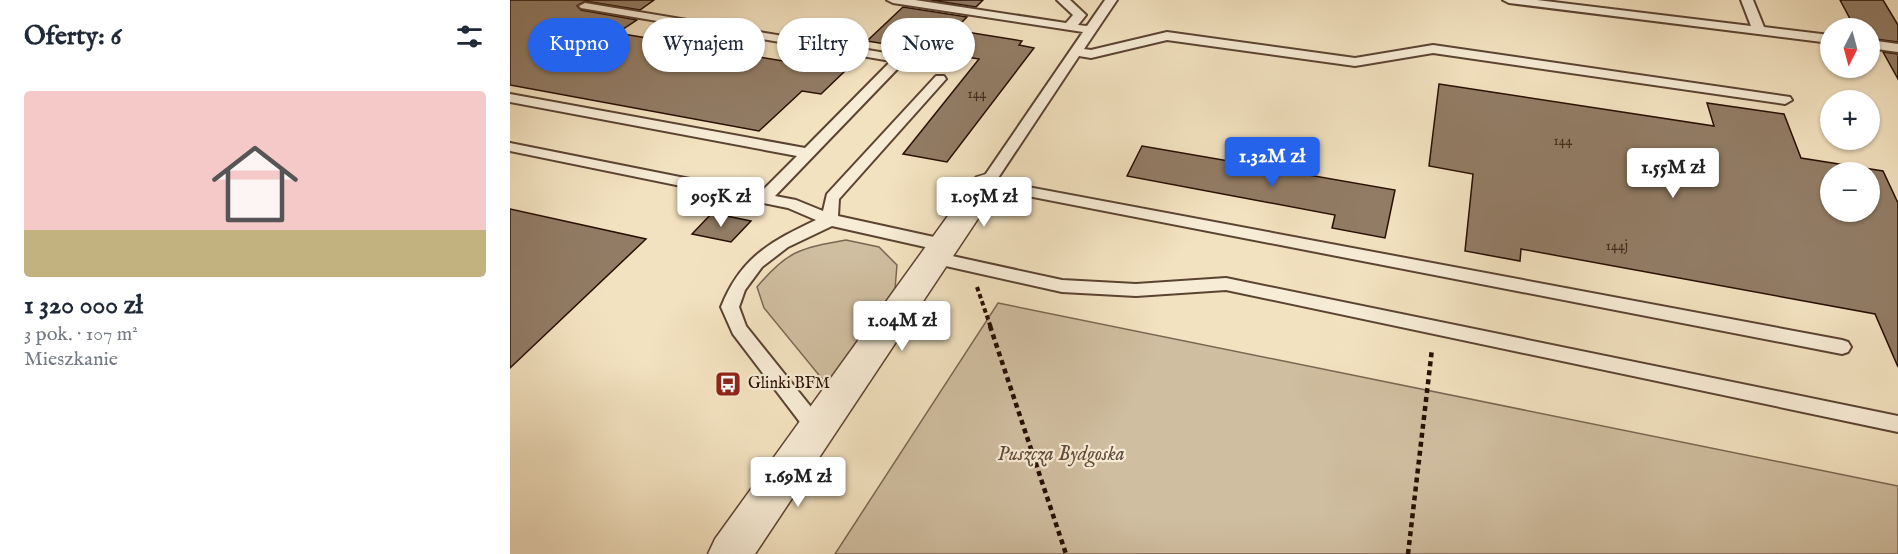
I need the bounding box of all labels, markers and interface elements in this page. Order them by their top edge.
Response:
chip: Kupno [528,18,630,72]
chip: Wynajem [642,18,765,72]
chip: Filtry [777,18,869,72]
chip: Nowe [881,18,975,72]
north arrow [1820,18,1880,78]
map controls [1820,18,1880,222]
text: Oferty: 6 [24,20,121,53]
icon: filters [453,20,486,53]
house number: 144 [968,85,987,103]
button: + [1820,90,1880,150]
icon: home [201,130,309,238]
house number: 144 [1554,132,1573,150]
pin: 1.32M zł [1210,137,1334,188]
text: 1.32M zł [1239,144,1305,169]
pin: 1.55M zł [1611,148,1735,199]
text: 1.55M zł [1641,155,1705,180]
button: − [1820,162,1880,222]
pin: 905K zł [666,177,776,228]
pin: 1.05M zł [922,177,1046,228]
text: 905K zł [691,184,751,209]
text: 1.05M zł [951,184,1017,209]
house number: 144j [1606,237,1628,255]
text: 1 320 000 zł [24,289,143,322]
pin: 1.04M zł [840,301,964,352]
text: 1.04M zł [867,308,937,333]
text: 3 pok. · 107 m² [24,322,138,347]
text: Mieszkanie [24,347,118,372]
bus stop icon: Glinki BFM [713,369,743,399]
place label: Glinki BFM [748,374,830,394]
park label: Puszcza Bydgoska [997,442,1125,468]
pin: 1.69M zł [736,457,860,508]
text: 1.69M zł [765,464,831,489]

